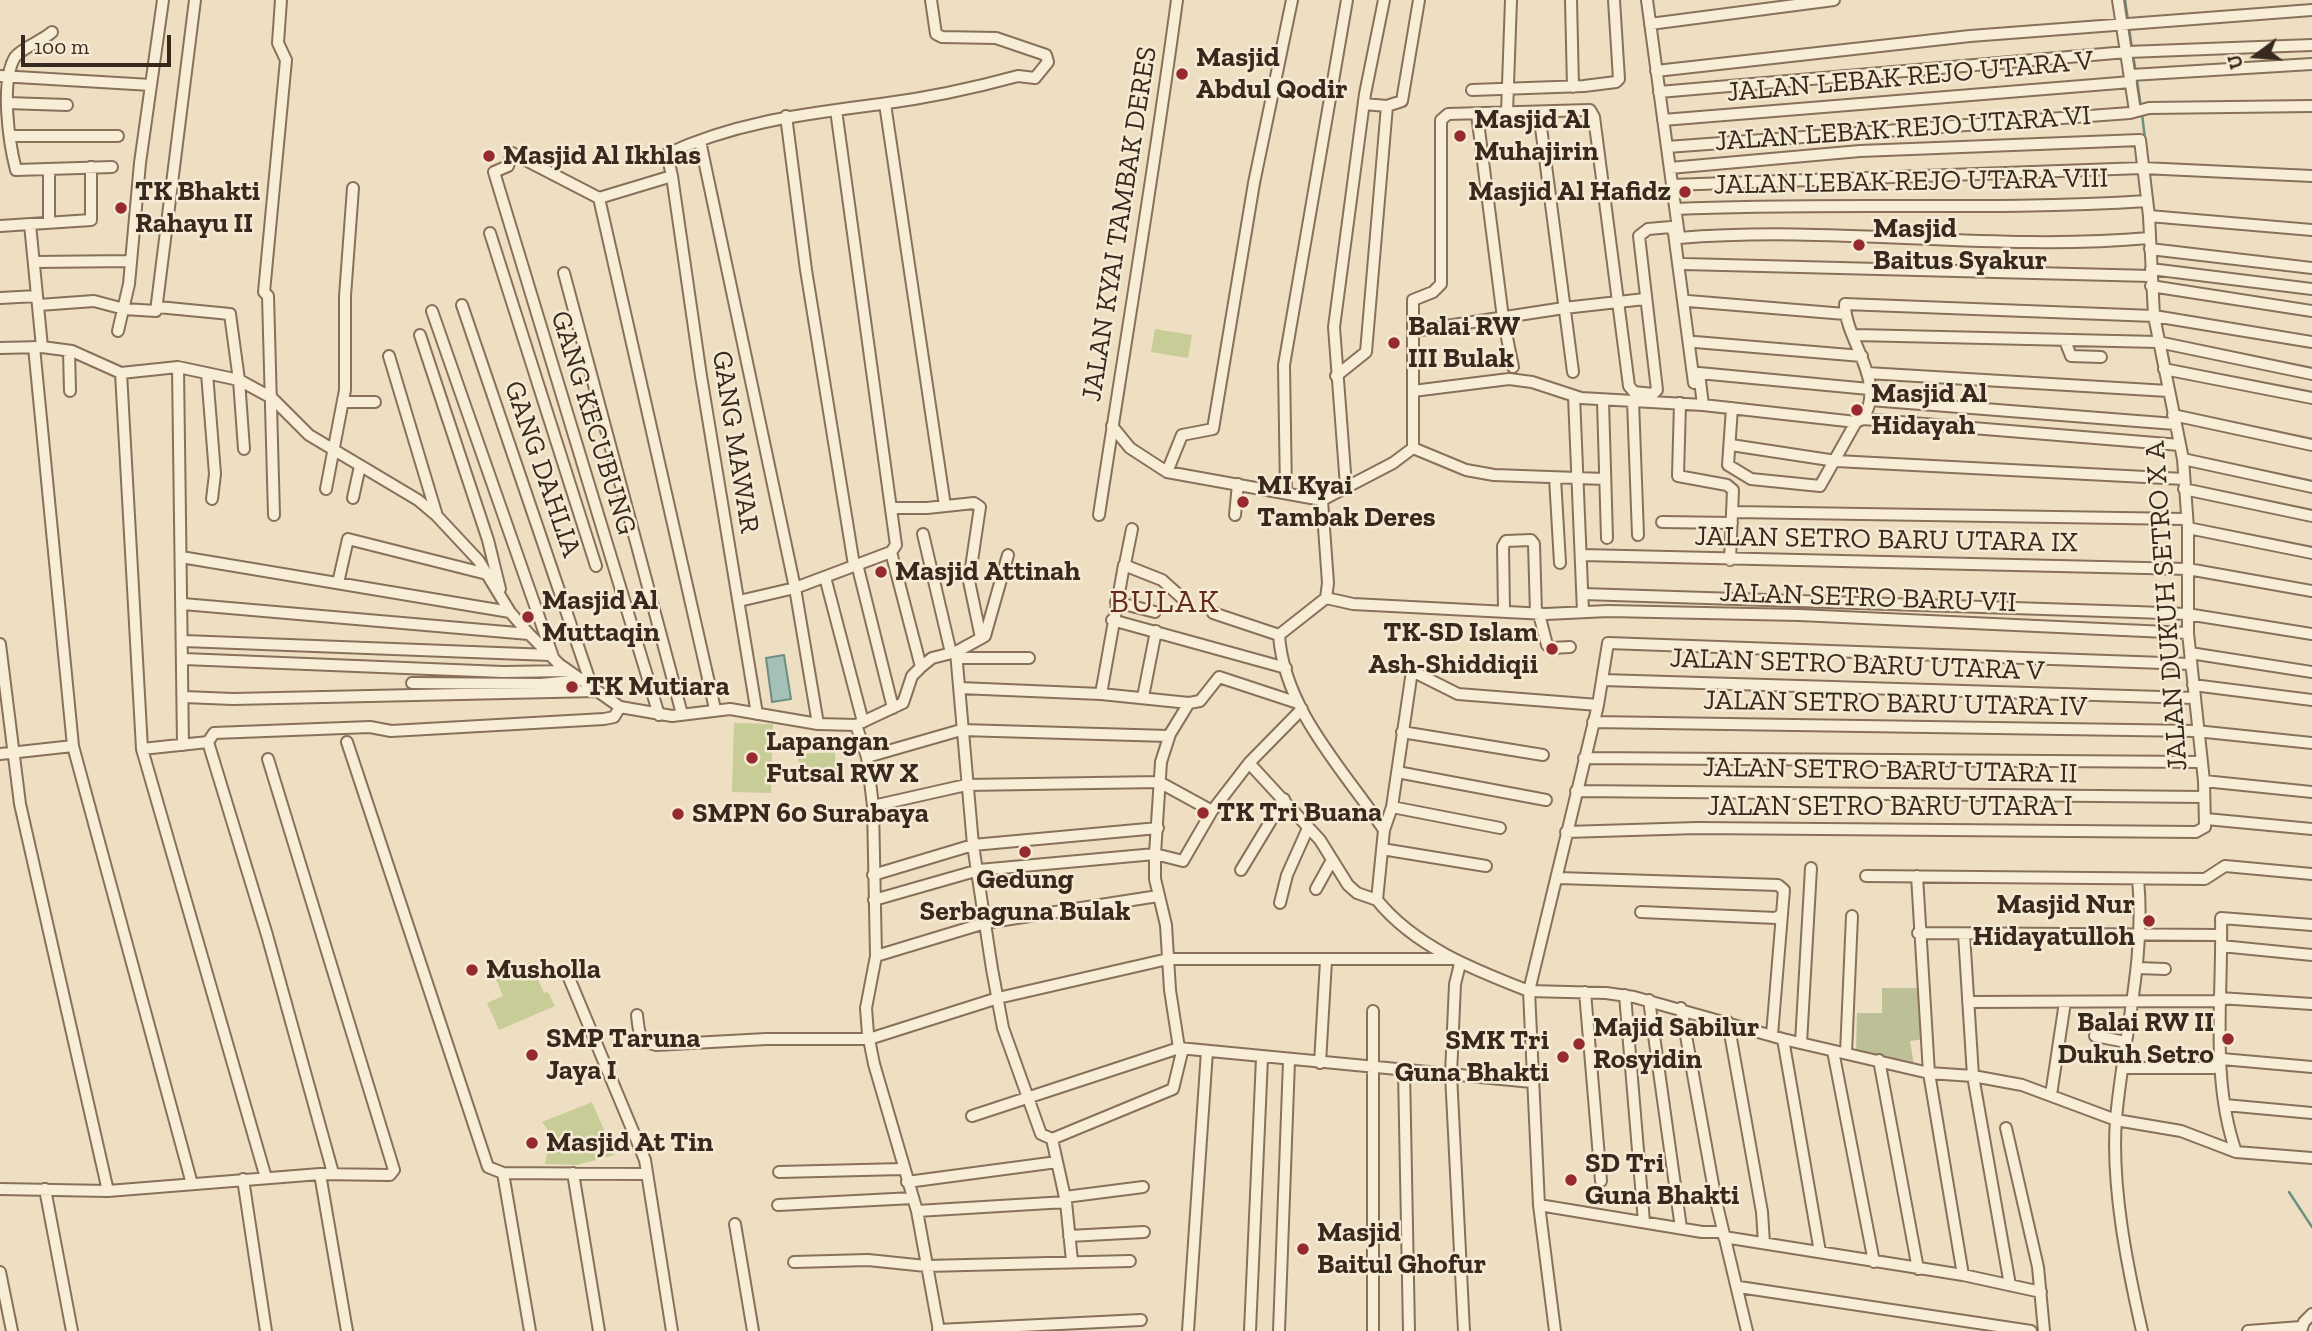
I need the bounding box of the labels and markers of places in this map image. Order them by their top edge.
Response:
place label: Masjid Abdul Qodir [1196,41,1348,107]
marker: Masjid Abdul Qodir [1174,66,1190,82]
place label: Masjid Al Muhajirin [1474,103,1598,169]
marker: Masjid Al Muhajirin [1452,128,1468,144]
place label: Masjid Al Ikhlas [503,139,701,173]
marker: Masjid Al Ikhlas [481,148,497,164]
place label: TK Bhakti Rahayu II [135,175,260,241]
place label: Masjid Al Hafidz [1468,175,1671,209]
marker: Masjid Al Hafidz [1677,184,1693,200]
marker: TK Bhakti Rahayu II [113,200,129,216]
place label: Masjid Baitus Syakur [1873,212,2047,278]
marker: Masjid Baitus Syakur [1851,237,1867,253]
place label: Balai RW III Bulak [1408,310,1520,376]
marker: Balai RW III Bulak [1386,335,1402,351]
place label: Masjid Al Hidayah [1871,377,1987,443]
marker: Masjid Al Hidayah [1849,402,1865,418]
place label: MI Kyai Tambak Deres [1257,469,1436,535]
marker: MI Kyai Tambak Deres [1235,494,1251,510]
place label: Masjid Attinah [895,555,1081,589]
marker: Masjid Attinah [873,564,889,580]
place label: Masjid Al Muttaqin [542,584,660,650]
marker: Masjid Al Muttaqin [520,609,536,625]
place label: TK-SD Islam Ash-Shiddiqii [1368,616,1538,682]
marker: TK-SD Islam Ash-Shiddiqii [1544,641,1560,657]
place label: TK Mutiara [586,670,730,704]
marker: TK Mutiara [564,679,580,695]
place label: Lapangan Futsal RW X [766,725,918,791]
marker: Lapangan Futsal RW X [744,750,760,766]
place label: TK Tri Buana [1217,796,1382,830]
place label: SMPN 60 Surabaya [692,797,929,831]
marker: TK Tri Buana [1195,805,1211,821]
marker: SMPN 60 Surabaya [670,806,686,822]
marker: Gedung Serbaguna Bulak [1017,844,1033,860]
place label: Gedung Serbaguna Bulak [920,863,1130,929]
place label: Masjid Nur Hidayatulloh [1973,888,2135,954]
marker: Masjid Nur Hidayatulloh [2141,913,2157,929]
place label: Musholla [486,953,601,987]
marker: Musholla [464,962,480,978]
place label: Balai RW II Dukuh Setro [2057,1006,2214,1072]
place label: Majid Sabilur Rosyidin [1593,1011,1759,1077]
place label: SMP Taruna Jaya I [546,1022,700,1088]
place label: SMK Tri Guna Bhakti [1395,1024,1549,1090]
marker: Balai RW II Dukuh Setro [2220,1031,2236,1047]
marker: Majid Sabilur Rosyidin [1571,1036,1587,1052]
marker: SMP Taruna Jaya I [524,1047,540,1063]
marker: SMK Tri Guna Bhakti [1555,1049,1571,1065]
place label: Masjid At Tin [546,1126,713,1160]
marker: Masjid At Tin [524,1135,540,1151]
place label: SD Tri Guna Bhakti [1585,1147,1739,1213]
marker: SD Tri Guna Bhakti [1563,1172,1579,1188]
place label: Masjid Baitul Ghofur [1317,1216,1486,1282]
marker: Masjid Baitul Ghofur [1295,1241,1311,1257]

